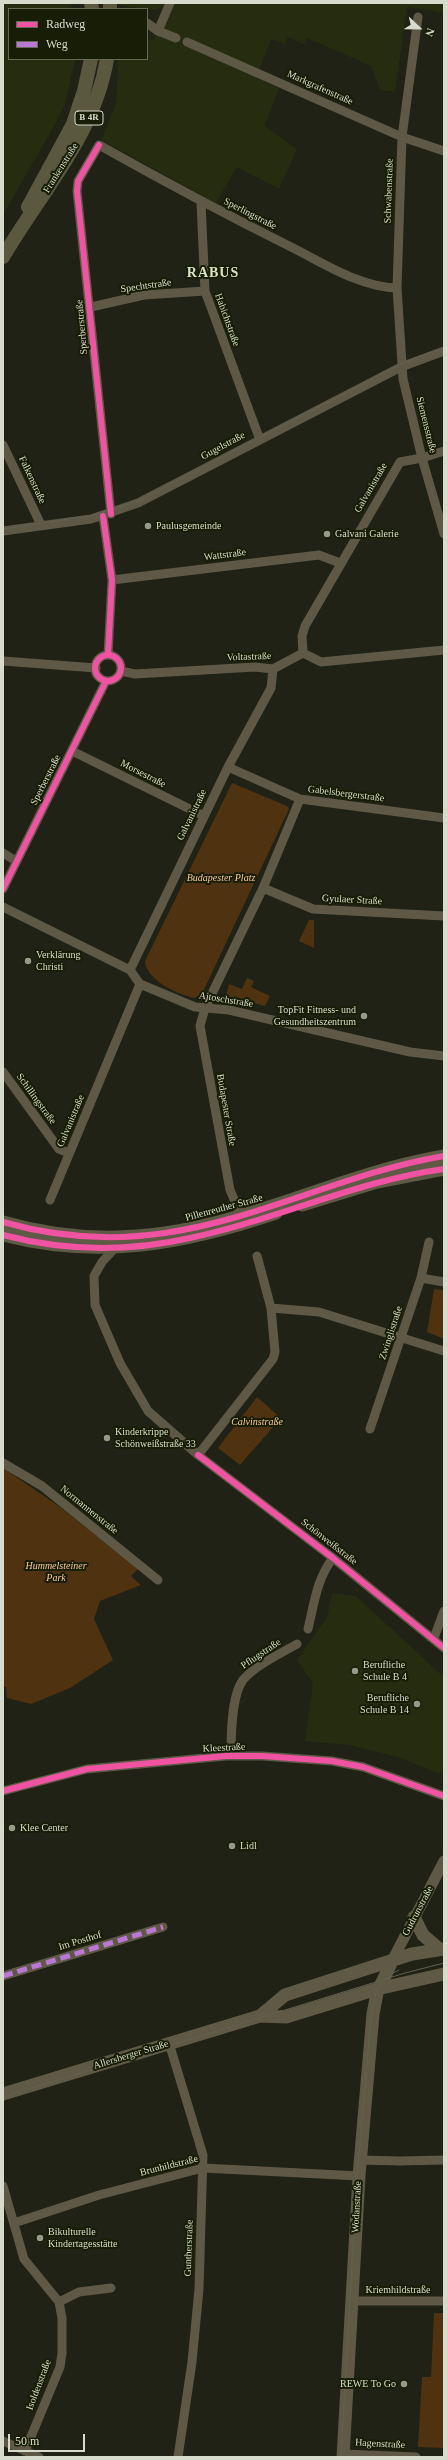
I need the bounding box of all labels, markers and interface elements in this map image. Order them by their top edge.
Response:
legend [8,8,148,60]
north arrow [399,8,439,48]
text: Radweg [46,17,85,31]
text: N [423,27,437,38]
text: Weg [46,37,68,51]
street label: Markgrafenstraße [285,68,355,108]
road number: B 4R [75,111,103,125]
street label: Frankenstraße [41,141,81,195]
street label: Schwabenstraße [382,158,396,224]
street label: Sperlingstraße [222,196,278,232]
district label: RABUS [187,265,239,281]
street label: Spechtstraße [120,277,172,295]
street label: Habichtstraße [212,292,242,348]
street label: Sperberstraße [74,299,90,355]
street label: Siemensstraße [413,396,439,454]
street label: Gugelstraße [199,429,247,463]
street label: Falkenstraße [16,454,48,506]
street label: Galvanistraße [352,461,390,515]
place label: Paulusgemeinde [156,520,222,532]
marker: Paulusgemeinde [143,521,153,531]
place label: Galvani Galerie [335,528,399,540]
marker: Galvani Galerie [322,529,332,539]
street label: Wattstraße [203,546,247,564]
street label: Voltastraße [226,650,272,664]
street label: Sperberstraße [28,753,64,807]
street label: Morsestraße [118,757,168,791]
street label: Gabelsbergerstraße [307,783,385,805]
street label: Galvanistraße [174,787,210,843]
park label: Budapester Platz [187,872,255,884]
street label: Gyulaer Straße [322,892,382,908]
place label: Verklärung Christi [36,949,80,972]
marker: Verklärung Christi [23,956,33,966]
street label: Ajtoschstraße [198,990,254,1010]
place label: TopFit Fitness- und Gesundheitszentrum [274,1004,356,1028]
marker: TopFit Fitness- und Gesundheitszentrum [359,1011,369,1021]
street label: Schillingstraße [14,1071,58,1127]
street label: Budapester Straße [214,1073,238,1147]
street label: Galvanistraße [55,1093,87,1149]
street label: Pillenreuther Straße [184,1192,264,1224]
street label: Zwinglistraße [377,1305,405,1361]
park label: Calvinstraße [231,1416,283,1428]
place label: Kinderkrippe Schönweißstraße 33 [115,1426,196,1450]
marker: Kinderkrippe Schönweißstraße 33 [102,1433,112,1443]
street label: Normannenstraße [58,1483,120,1537]
street label: Schönweißstraße [298,1516,360,1568]
park label: Hummelsteiner Park [25,1560,87,1584]
street label: Pflugstraße [239,1636,283,1672]
place label: Berufliche Schule B 4 [363,1659,407,1682]
marker: Berufliche Schule B 4 [350,1666,360,1676]
place label: Berufliche Schule B 14 [360,1692,409,1716]
marker: Berufliche Schule B 14 [412,1699,422,1709]
street label: Kleestraße [202,1741,246,1755]
place label: Klee Center [20,1822,68,1834]
marker: Klee Center [7,1823,17,1833]
place label: Lidl [240,1840,257,1852]
marker: Lidl [227,1841,237,1851]
street label: Gudrunstraße [400,1884,436,1938]
street label: Im Posthof [57,1929,103,1953]
street label: Allersberger Straße [92,2038,170,2072]
street label: Brunhildstraße [139,2153,199,2179]
street label: Wodanstraße [350,2181,364,2233]
street label: Guntherstraße [182,2219,196,2277]
place label: Bikulturelle Kindertagesstätte [48,2226,117,2250]
marker: Bikulturelle Kindertagesstätte [35,2233,45,2243]
street label: Kriemhildstraße [366,2284,430,2296]
street label: Isoldenstraße [24,2358,54,2412]
place label: REWE To Go [340,2378,396,2390]
marker: REWE To Go [399,2379,409,2389]
scale bar [10,2426,87,2452]
text: 50 m [15,2434,39,2448]
street label: Hagenstraße [355,2437,405,2451]

